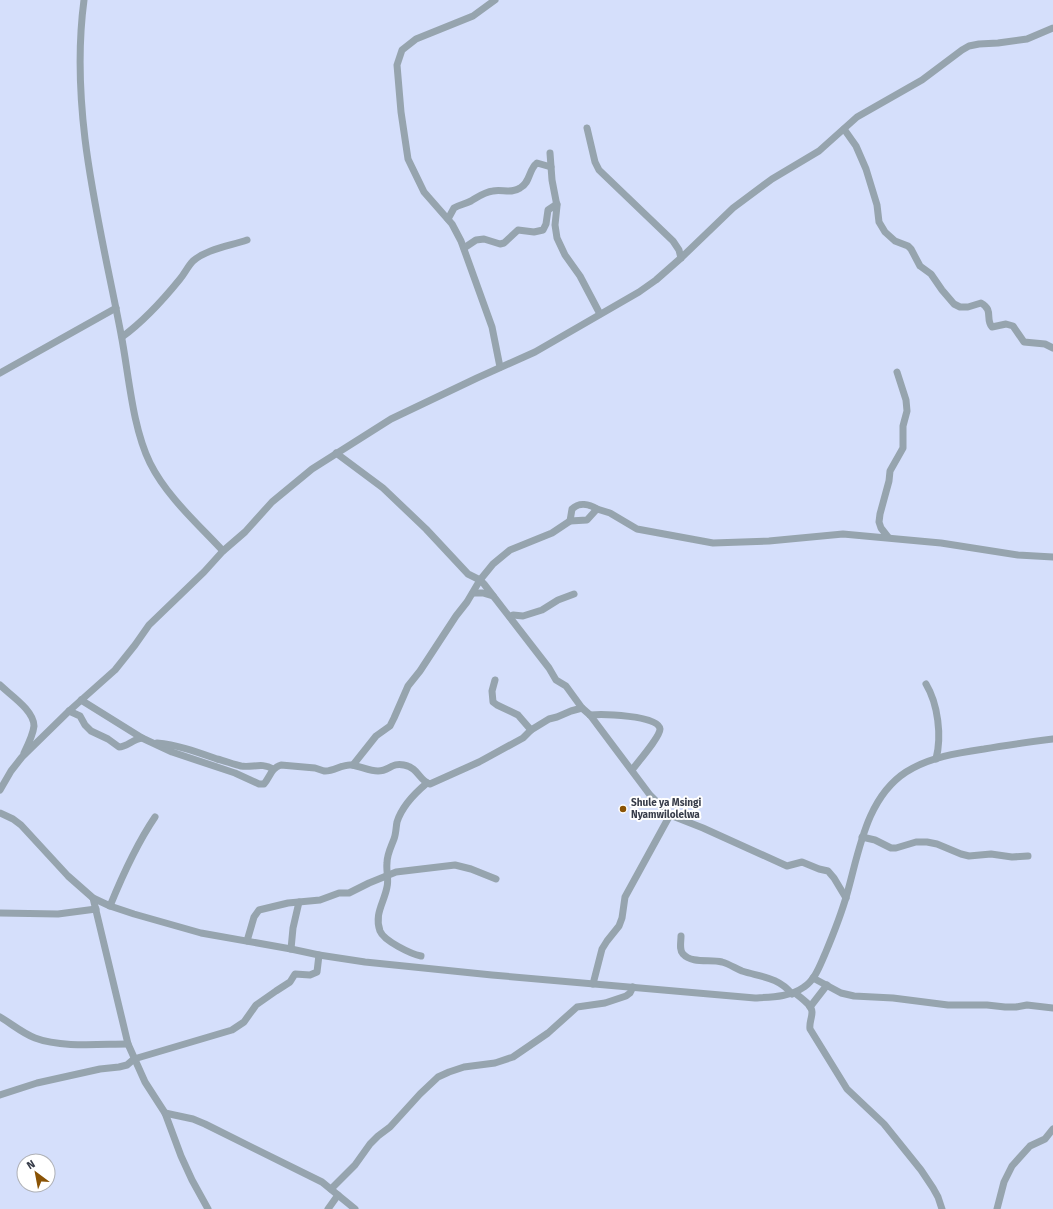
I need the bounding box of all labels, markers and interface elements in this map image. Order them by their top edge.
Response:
place label: Shule ya Msingi Nyamwilolelwa [631,797,702,821]
marker: Shule ya Msingi Nyamwilolelwa [618,804,628,814]
north arrow [16,1153,56,1193]
text: N [24,1157,38,1172]

